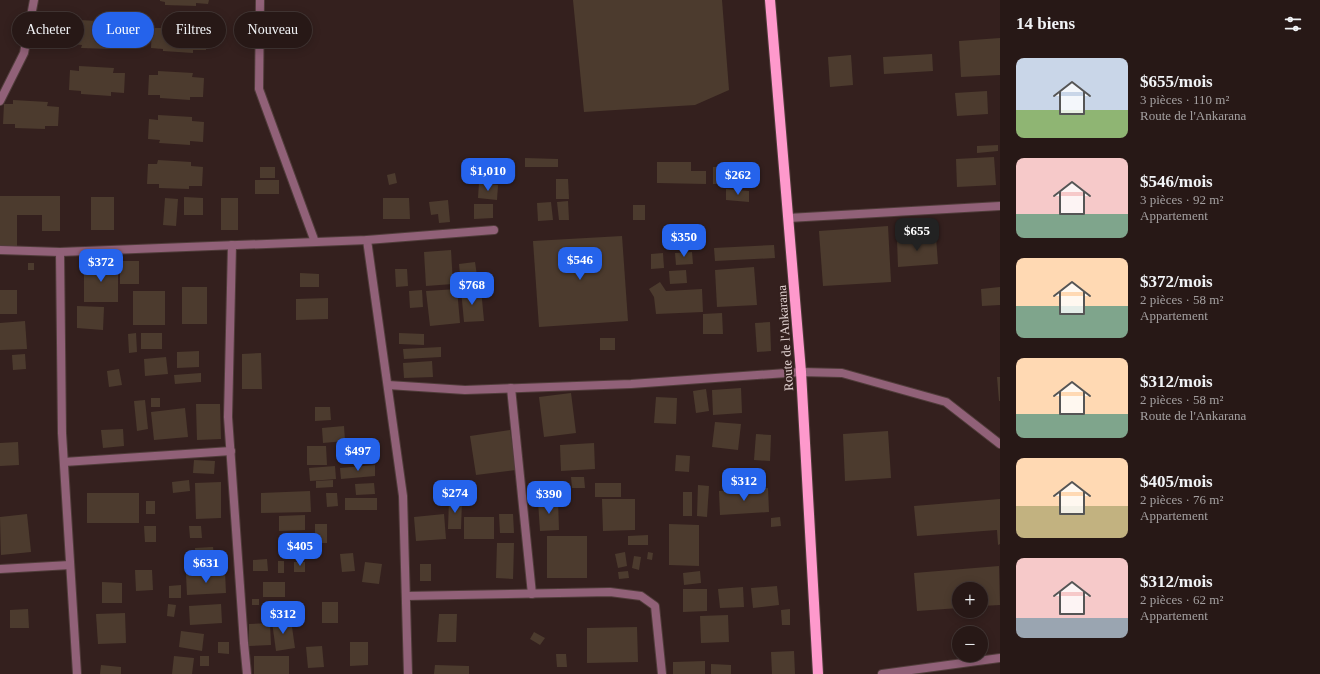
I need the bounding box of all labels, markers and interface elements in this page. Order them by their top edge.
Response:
chip: Acheter [12,12,84,48]
chip: Louer [92,12,154,48]
chip: Filtres [162,12,226,48]
chip: Nouveau [234,12,312,48]
icon: filters [1282,13,1304,35]
text: 14 biens [1016,14,1075,33]
text: $655/mois [1140,72,1213,91]
icon: home [1048,74,1096,122]
text: 3 pièces · 110 m² [1140,92,1229,107]
text: Route de l'Ankarana [1140,108,1246,123]
pin: $1,010 [455,158,521,192]
pin: $262 [714,162,762,196]
text: $1,010 [470,163,506,178]
text: $262 [725,167,751,182]
text: $546/mois [1140,172,1213,191]
icon: home [1048,174,1096,222]
text: 3 pièces · 92 m² [1140,192,1223,207]
text: Appartement [1140,208,1208,223]
pin: $655 [893,218,941,252]
text: $655 [904,223,930,238]
pin: $350 [660,224,708,258]
text: $350 [671,229,697,244]
pin: $546 [556,247,604,281]
pin: $372 [77,249,125,283]
text: $546 [567,252,593,267]
text: $372 [88,254,114,269]
pin: $768 [448,272,496,306]
text: $372/mois [1140,272,1213,291]
icon: home [1048,274,1096,322]
text: $768 [459,277,485,292]
street label: Route de l'Ankarana [774,284,796,392]
text: 2 pièces · 58 m² [1140,292,1223,307]
text: Appartement [1140,308,1208,323]
text: $312/mois [1140,372,1213,391]
icon: home [1048,374,1096,422]
text: 2 pièces · 58 m² [1140,392,1223,407]
text: Route de l'Ankarana [1140,408,1246,423]
pin: $497 [334,438,382,472]
text: $497 [345,443,371,458]
pin: $312 [720,468,768,502]
text: $405/mois [1140,472,1213,491]
text: $312 [731,473,757,488]
icon: home [1048,474,1096,522]
pin: $274 [431,480,479,514]
pin: $390 [525,481,573,515]
text: $274 [442,485,468,500]
text: $390 [536,486,562,501]
text: 2 pièces · 76 m² [1140,492,1223,507]
text: Appartement [1140,508,1208,523]
pin: $405 [276,533,324,567]
text: $405 [287,538,313,553]
pin: $631 [182,550,230,584]
text: $631 [193,555,219,570]
text: $312/mois [1140,572,1213,591]
icon: home [1048,574,1096,622]
map controls [952,582,988,662]
button: + [952,582,988,618]
text: 2 pièces · 62 m² [1140,592,1223,607]
pin: $312 [259,601,307,635]
text: $312 [270,606,296,621]
text: Appartement [1140,608,1208,623]
button: − [952,626,988,662]

